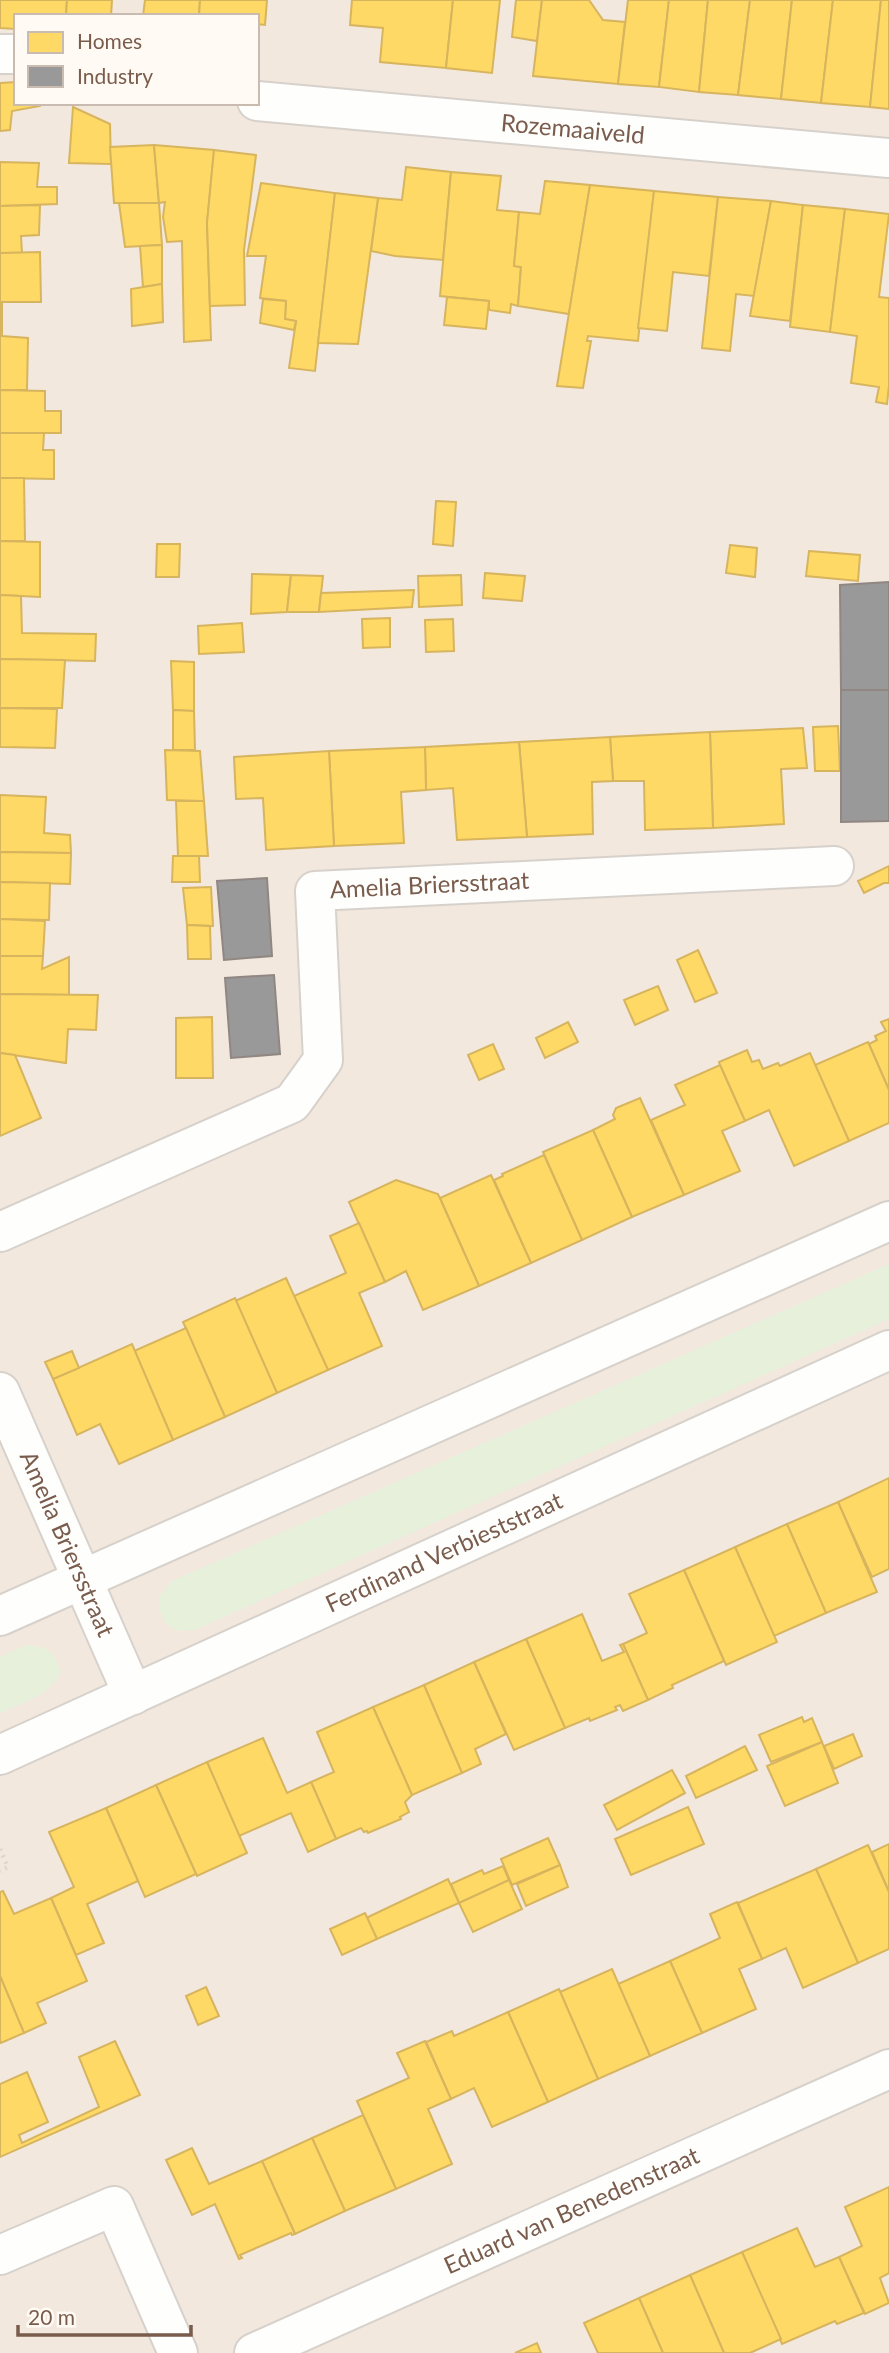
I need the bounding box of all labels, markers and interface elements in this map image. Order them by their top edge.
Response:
legend [14,14,259,105]
text: Homes [77,28,142,53]
text: Industry [77,63,153,88]
street label: Rozemaaiveld [500,107,646,149]
street label: Amelia Briersstraat [329,865,530,903]
street label: Amelia Briersstraat [15,1446,122,1641]
street label: Ferdinand Verbieststraat [321,1485,567,1618]
street label: Eduard van Benedenstraat [439,2140,704,2279]
scale bar [18,2294,191,2338]
text: 20 m [28,2304,75,2329]

